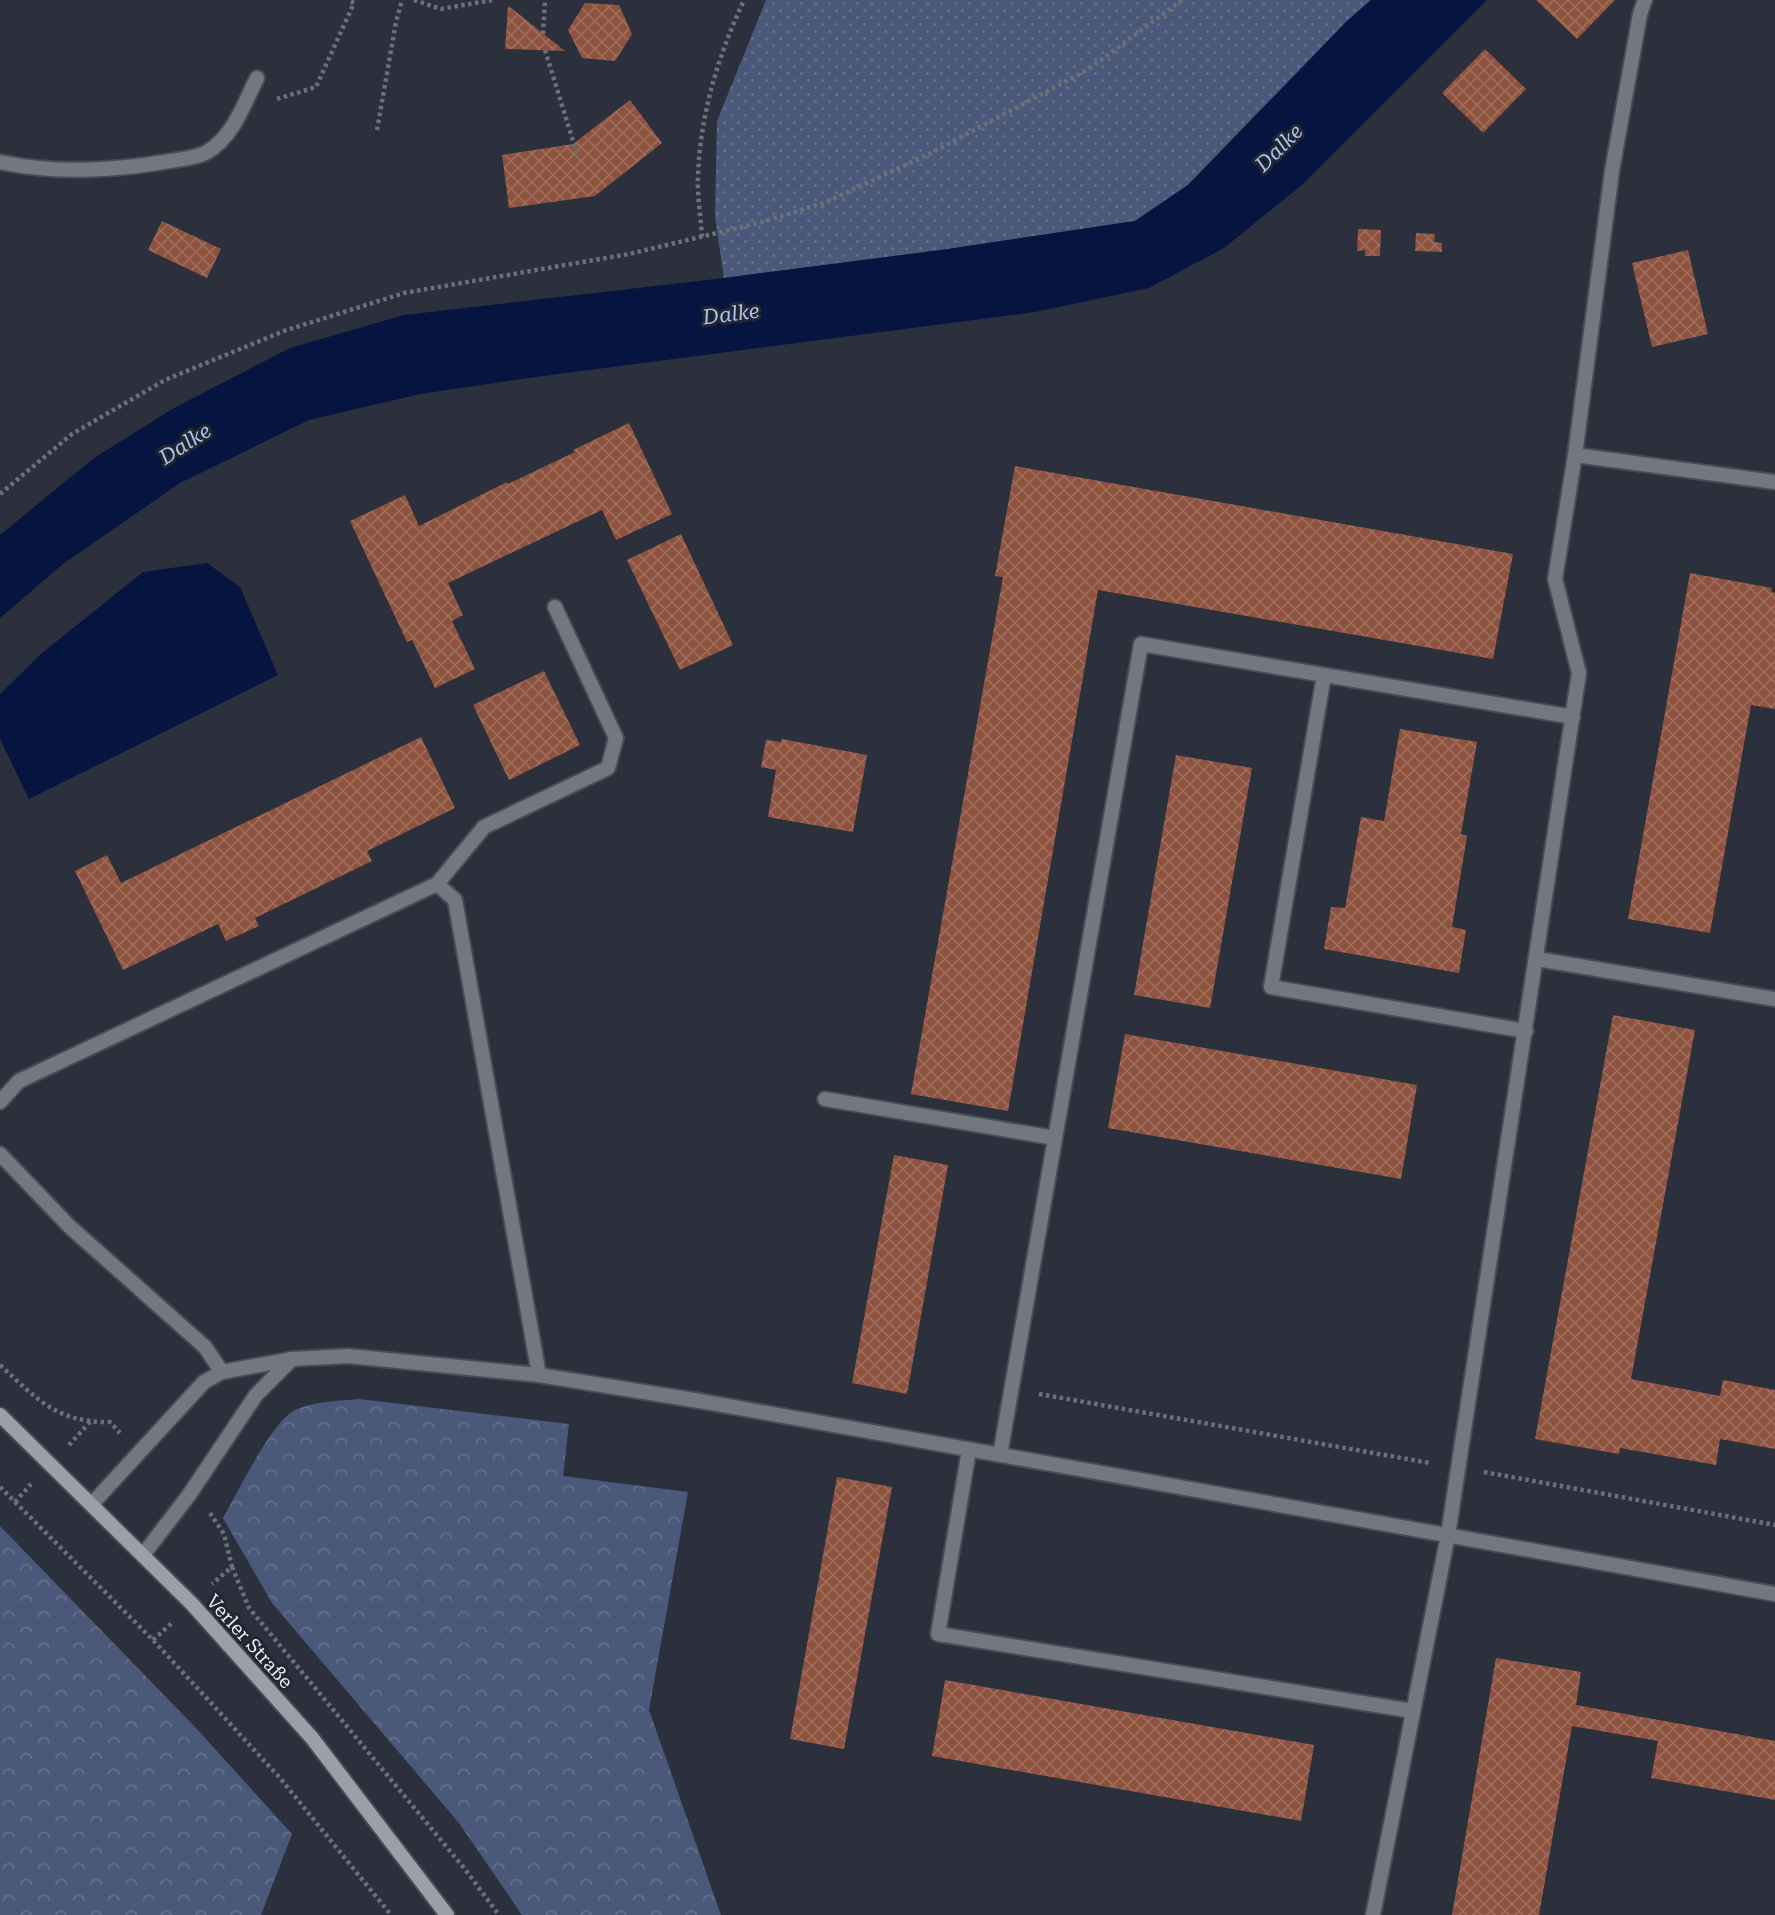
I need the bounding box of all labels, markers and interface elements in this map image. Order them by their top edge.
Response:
water label: Dalke [1250,119,1308,177]
water label: Dalke [700,299,761,330]
water label: Dalke [154,418,215,470]
street label: Verler Straße [201,1590,298,1693]

